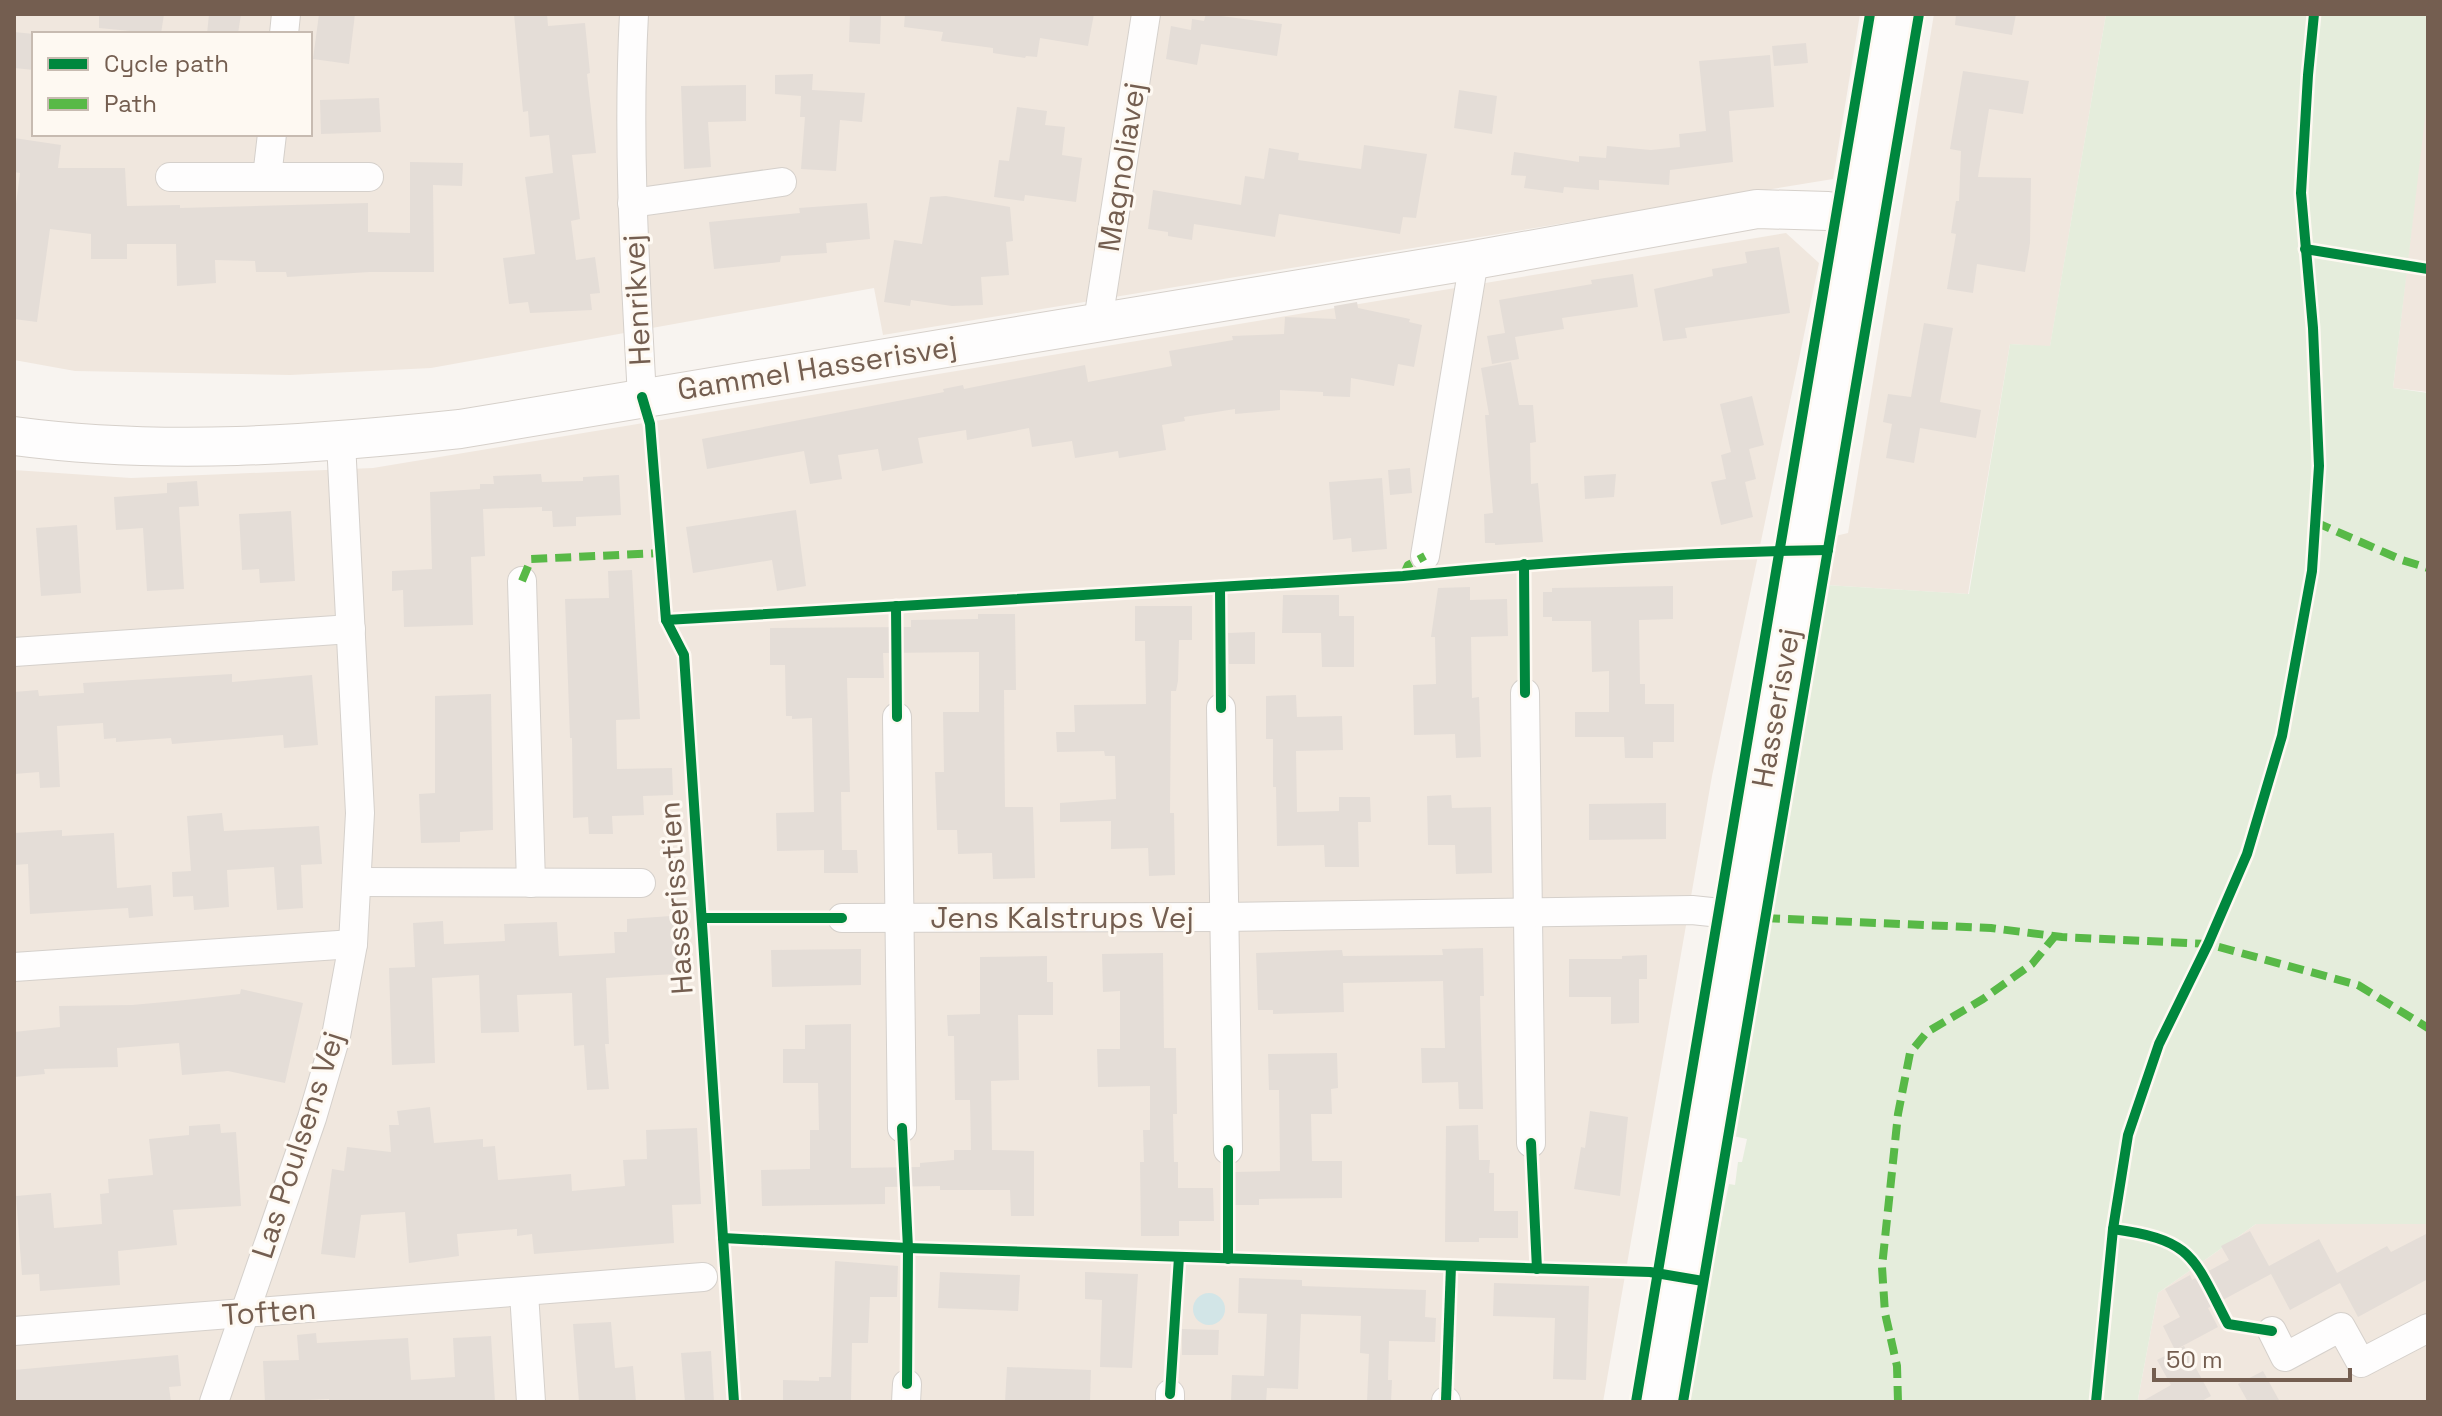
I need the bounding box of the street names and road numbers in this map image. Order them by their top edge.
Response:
street label: Magnoliavej [1089,79,1154,254]
street label: Henrikvej [614,233,659,367]
street label: Gammel Hasserisvej [674,326,959,409]
street label: Hasserisvej [1742,625,1809,790]
street label: Hasserisstien [649,800,702,996]
street label: Jens Kalstrups Vej [930,898,1194,937]
street label: Las Poulsens Vej [242,1026,353,1263]
street label: Toften [220,1289,318,1334]

